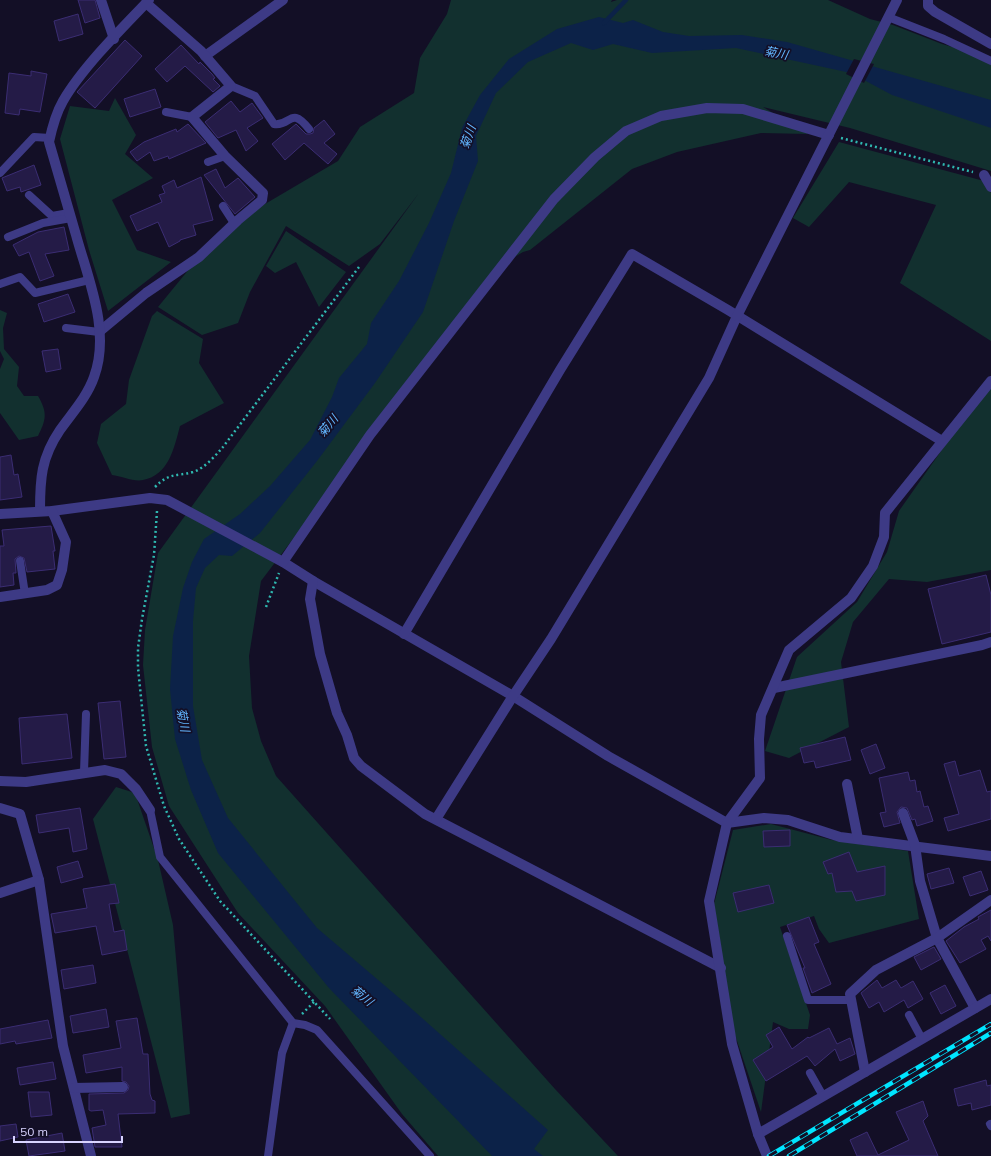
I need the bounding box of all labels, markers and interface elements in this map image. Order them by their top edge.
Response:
water label: 菊川 [763,43,791,63]
water label: 菊川 [456,121,479,151]
water label: 菊川 [314,410,342,440]
water label: 菊川 [174,707,194,735]
water label: 菊川 [348,982,378,1010]
scale bar [14,1118,122,1144]
text: 50 m [20,1124,48,1139]

